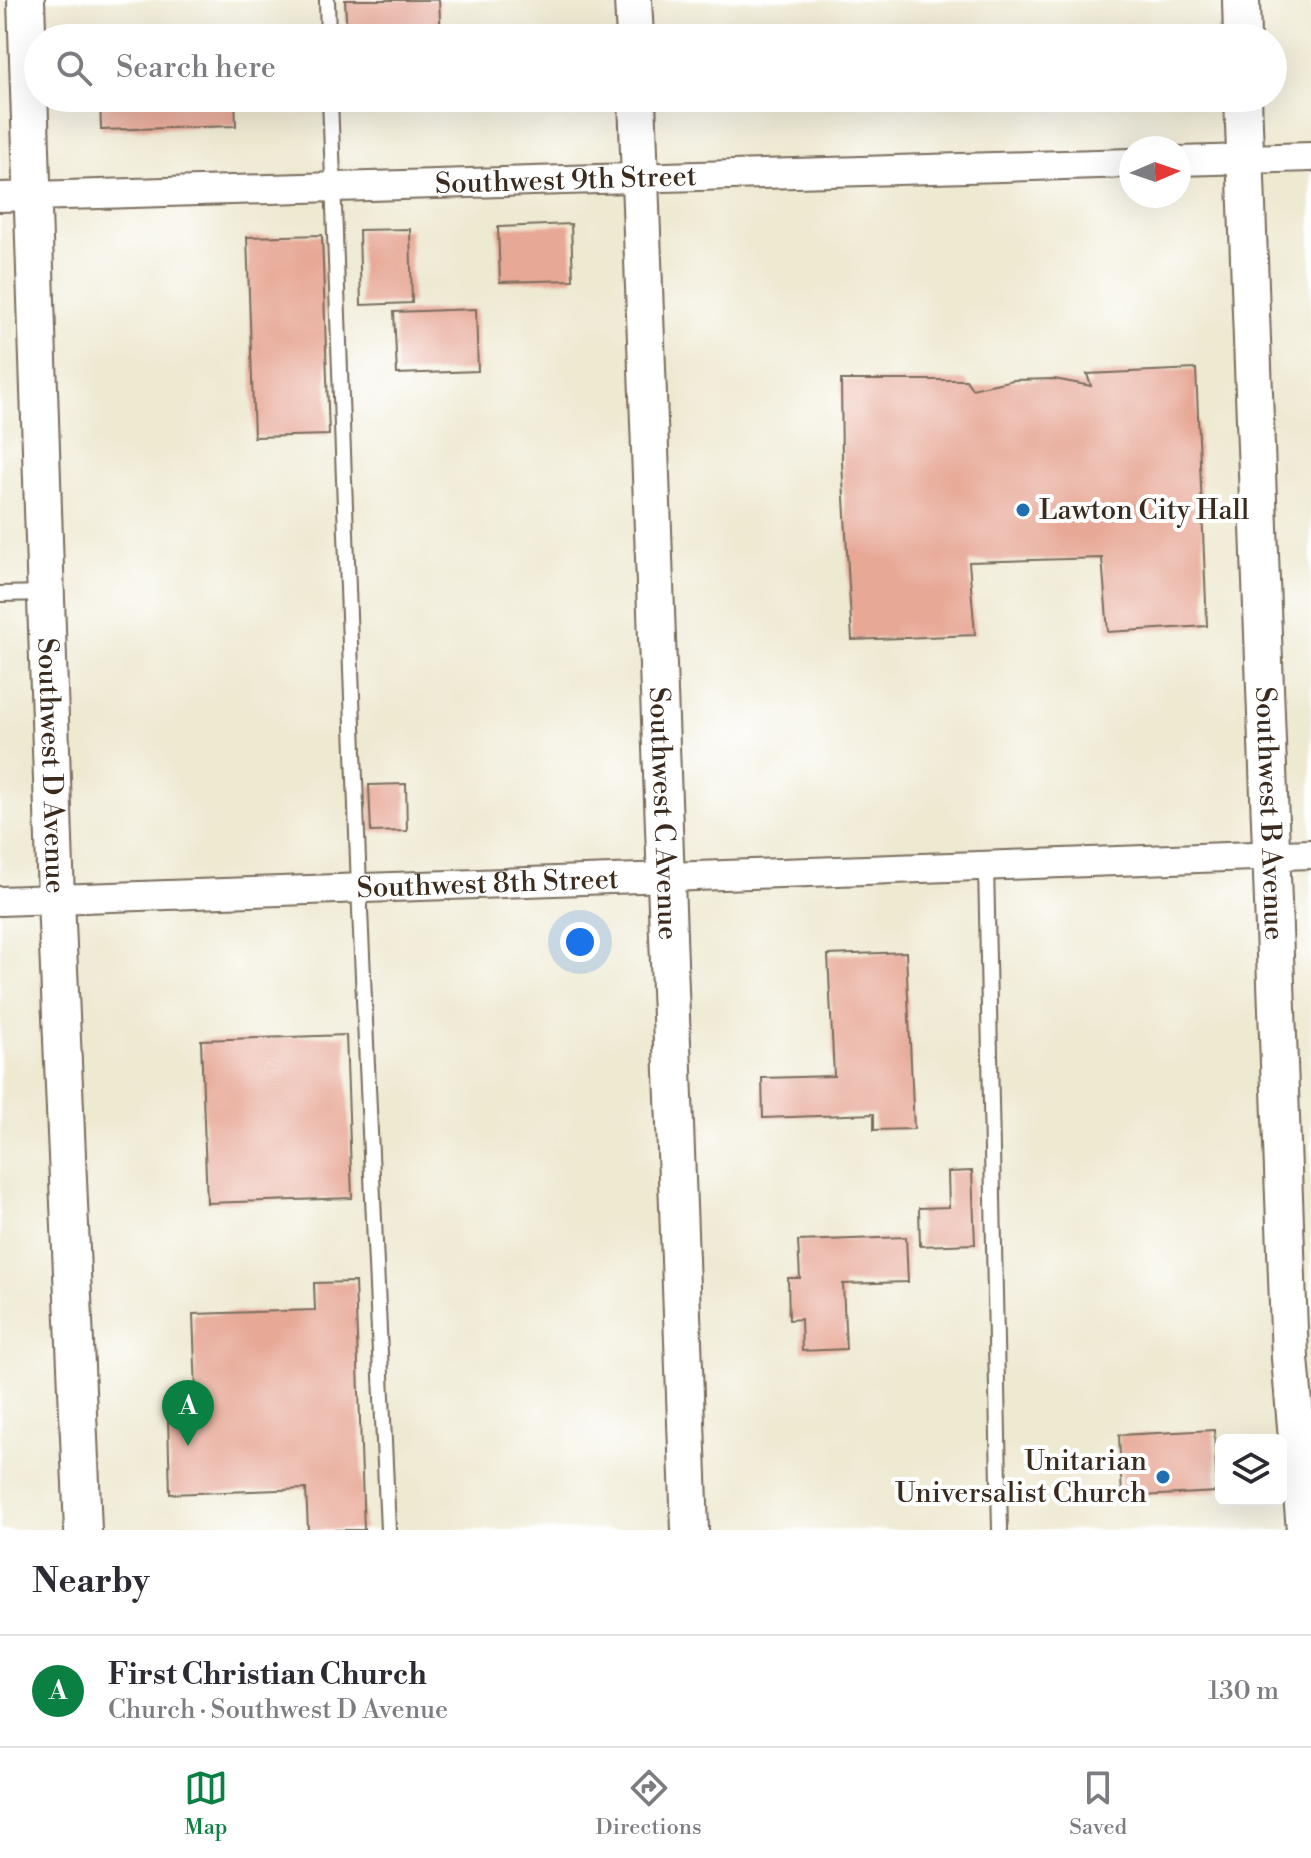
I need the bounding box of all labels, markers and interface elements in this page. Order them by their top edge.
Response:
search box [24,24,1287,112]
icon: search [52,46,96,90]
text: Search here [116,49,276,87]
north arrow [1119,136,1191,208]
street label: Southwest 9th Street [434,159,697,201]
place label: Lawton City Hall [1039,493,1249,528]
marker: Lawton City Hall [1014,501,1032,519]
street label: Southwest D Avenue [30,637,73,894]
street label: Southwest C Avenue [641,686,686,941]
street label: Southwest B Avenue [1247,686,1292,941]
street label: Southwest 8th Street [356,861,619,906]
your location [560,922,600,962]
pin: A [162,1380,214,1446]
map controls [1215,1434,1287,1506]
button: layers [1215,1434,1287,1506]
place label: Unitarian Universalist Church [895,1444,1147,1511]
marker: Unitarian Universalist Church [1154,1468,1172,1486]
text: Nearby [32,1561,150,1603]
text: First Christian Church [108,1656,427,1694]
text: A [49,1675,67,1707]
text: 130 m [1208,1675,1279,1707]
text: Church · Southwest D Avenue [108,1694,448,1726]
tab: Map [184,1766,228,1841]
tab: Directions [596,1766,702,1841]
tab: Saved [1069,1766,1127,1841]

